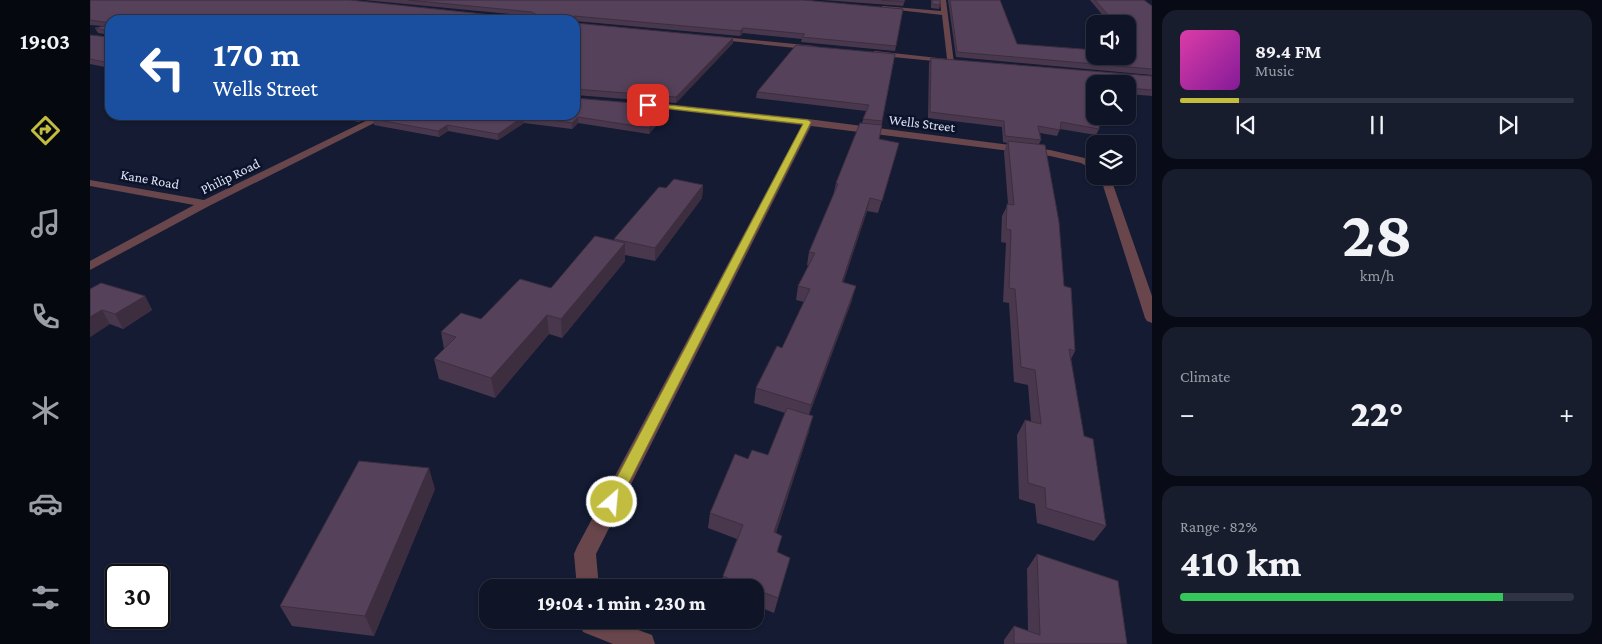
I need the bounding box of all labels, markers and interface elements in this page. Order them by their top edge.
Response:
map controls [1086,15,1136,185]
button: sound [1086,15,1136,65]
text: 19:03 [20,29,70,54]
icon: left [130,35,195,100]
text: 170 m [213,35,300,74]
text: 89.4 FM [1255,41,1321,62]
text: Music [1255,62,1294,79]
button: search [1086,75,1136,125]
text: Wells Street [213,76,318,101]
pin [627,84,669,126]
icon: arrive [634,91,662,119]
street label: Wells Street [888,111,956,135]
icon: previous [1232,111,1260,139]
icon: pause [1363,111,1391,139]
icon: next [1494,111,1522,139]
icon: directions [28,113,63,148]
button: layers [1086,135,1136,185]
street label: Philip Road [198,155,263,197]
street label: Kane Road [120,166,181,192]
text: 28 [1342,198,1412,270]
icon: music [28,206,63,241]
text: km/h [1360,267,1394,284]
icon: phone [28,299,63,334]
text: Climate [1180,368,1230,385]
text: 22° [1350,392,1404,434]
icon: climate [28,393,63,428]
text: − [1180,398,1195,429]
text: + [1559,398,1574,429]
position arrow [585,475,637,527]
icon: car [28,486,63,521]
text: Range · 82% [1180,518,1257,535]
text: 410 km [1180,542,1301,584]
speed limit sign: 30 [105,564,170,629]
icon: filters [28,580,63,615]
text: 19:04 · 1 min · 230 m [537,593,706,614]

